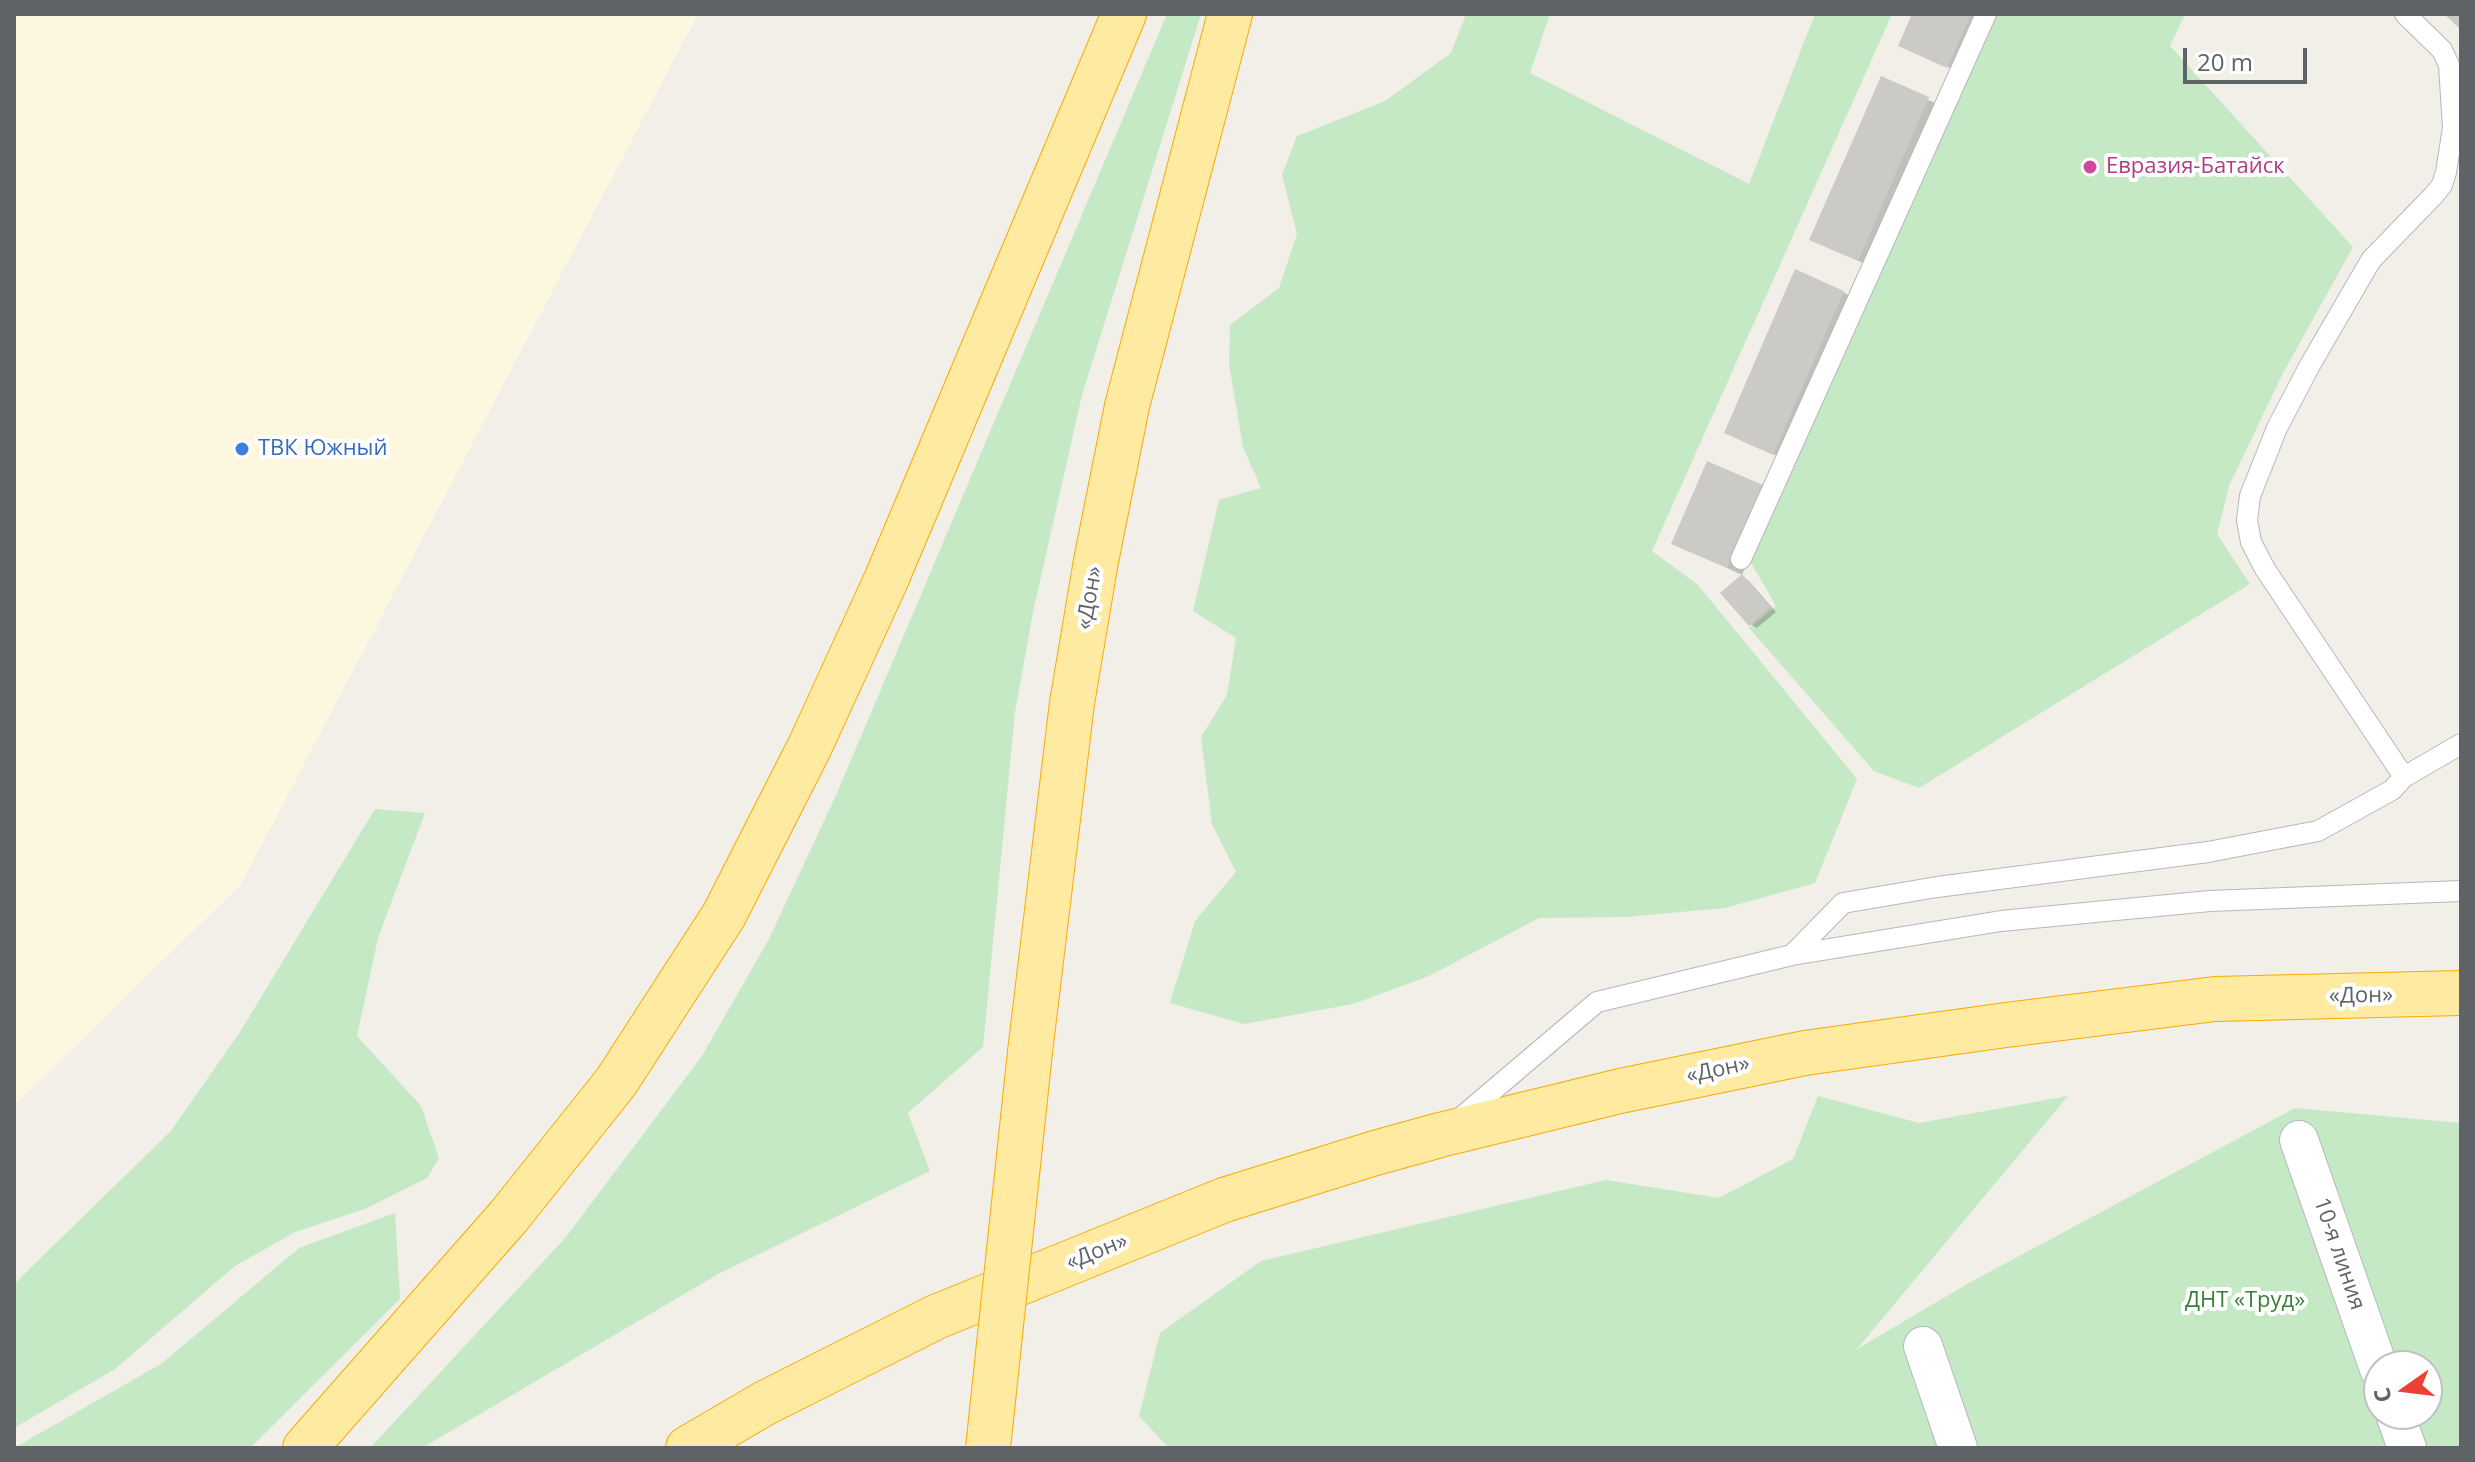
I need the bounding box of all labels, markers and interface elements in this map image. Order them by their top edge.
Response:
scale bar [2187,32,2311,82]
text: 20 m [2197,45,2253,78]
place label: Евразия-Батайск [2106,154,2285,180]
marker: Евразия-Батайск [2081,158,2099,176]
place label: ТВК Южный [258,436,387,462]
marker: ТВК Южный [233,440,251,458]
street label: «Дон» [1071,564,1109,632]
street label: «Дон» [2329,982,2393,1010]
street label: «Дон» [1684,1050,1752,1090]
street label: 10-я линия [2308,1194,2370,1314]
street label: «Дон» [1062,1228,1132,1276]
park label: ДНТ «Труд» [2185,1288,2305,1314]
north arrow [2363,1350,2443,1430]
text: С [2365,1385,2398,1406]

